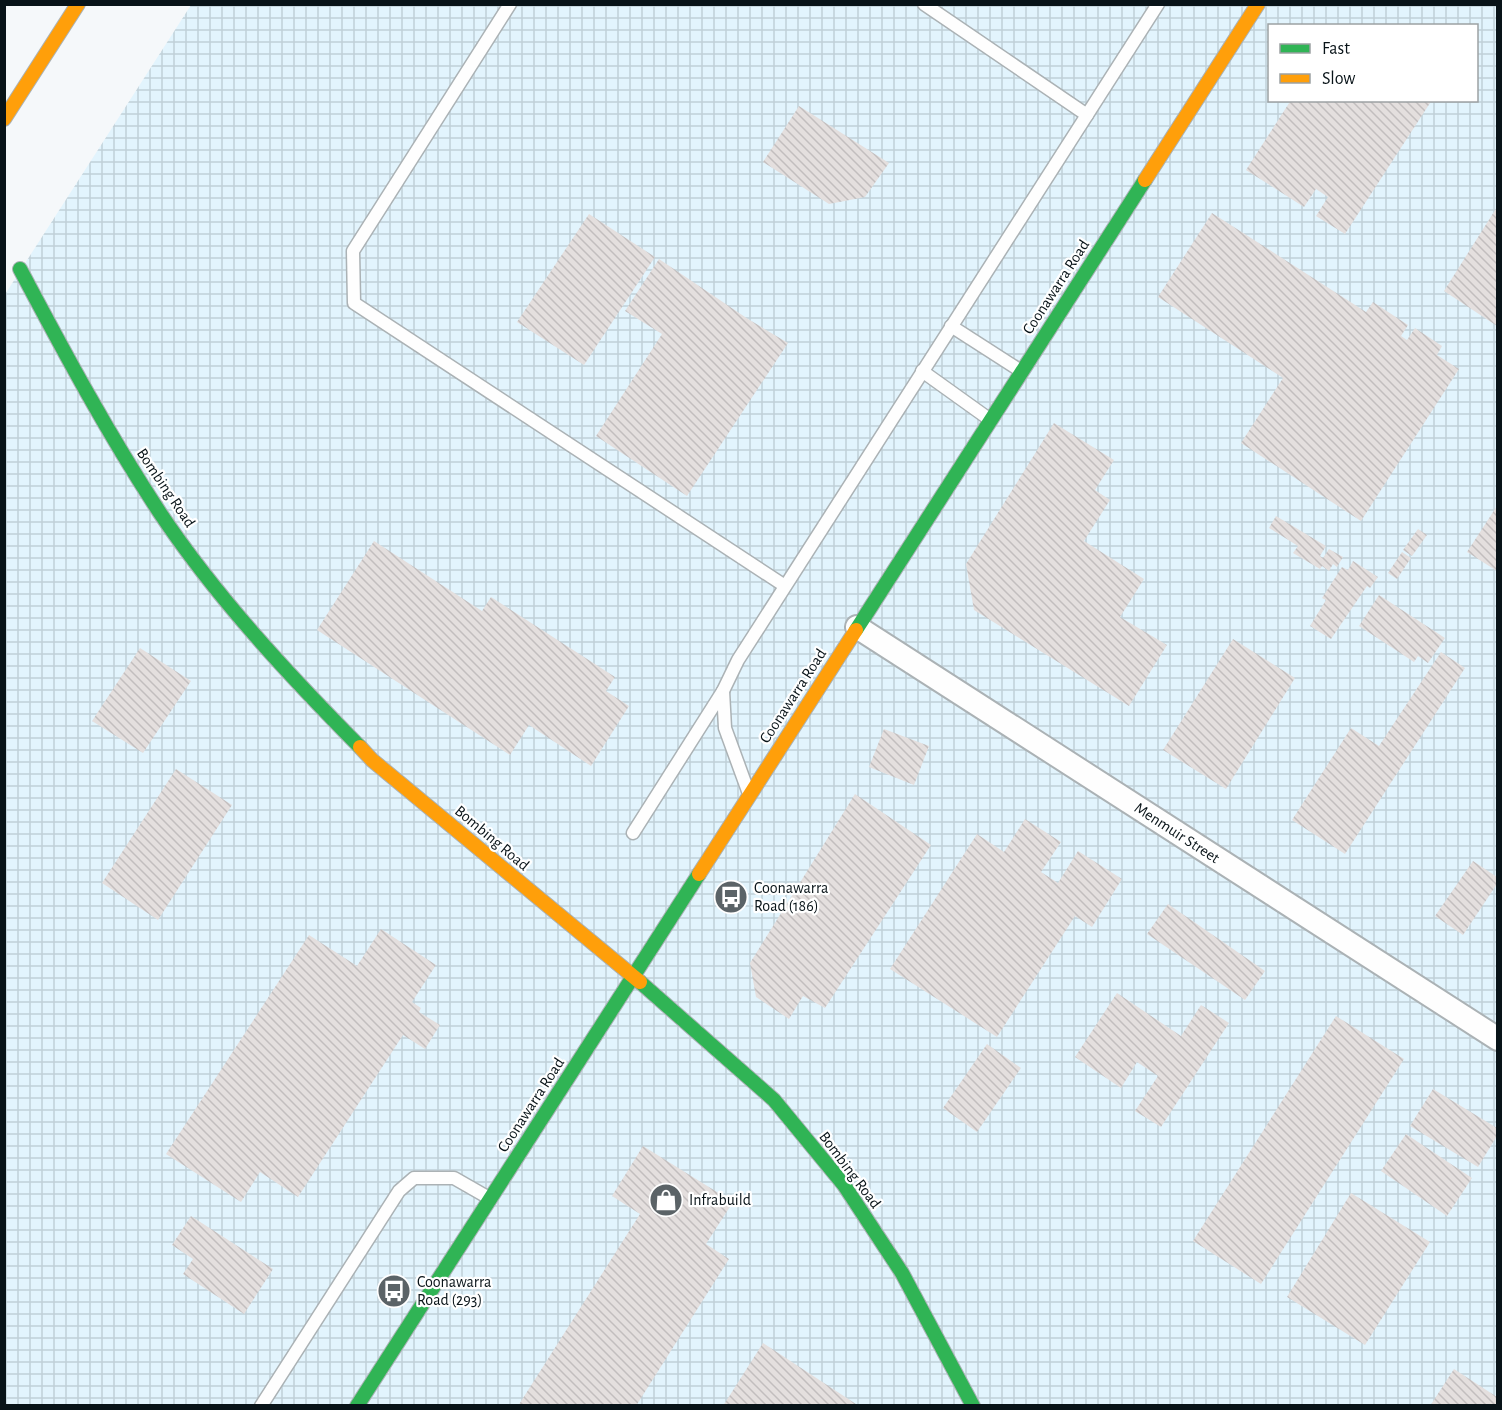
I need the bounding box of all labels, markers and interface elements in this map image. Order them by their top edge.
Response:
legend [1268,24,1478,102]
text: Fast [1322,40,1350,58]
text: Slow [1322,70,1355,88]
street label: Coonawarra Road [1020,237,1092,337]
street label: Bombing Road [134,446,198,530]
street label: Coonawarra Road [757,646,829,746]
street label: Menmuir Street [1132,800,1222,866]
street label: Bombing Road [452,802,532,874]
bus stop icon: Coonawarra Road (186) [713,879,749,915]
place label: Coonawarra Road (186) [754,880,828,914]
street label: Coonawarra Road [495,1055,567,1155]
street label: Bombing Road [816,1129,884,1211]
shop icon: Infrabuild [648,1182,684,1218]
place label: Infrabuild [689,1192,751,1208]
bus stop icon: Coonawarra Road (293) [376,1273,412,1309]
place label: Coonawarra Road (293) [417,1274,491,1308]

